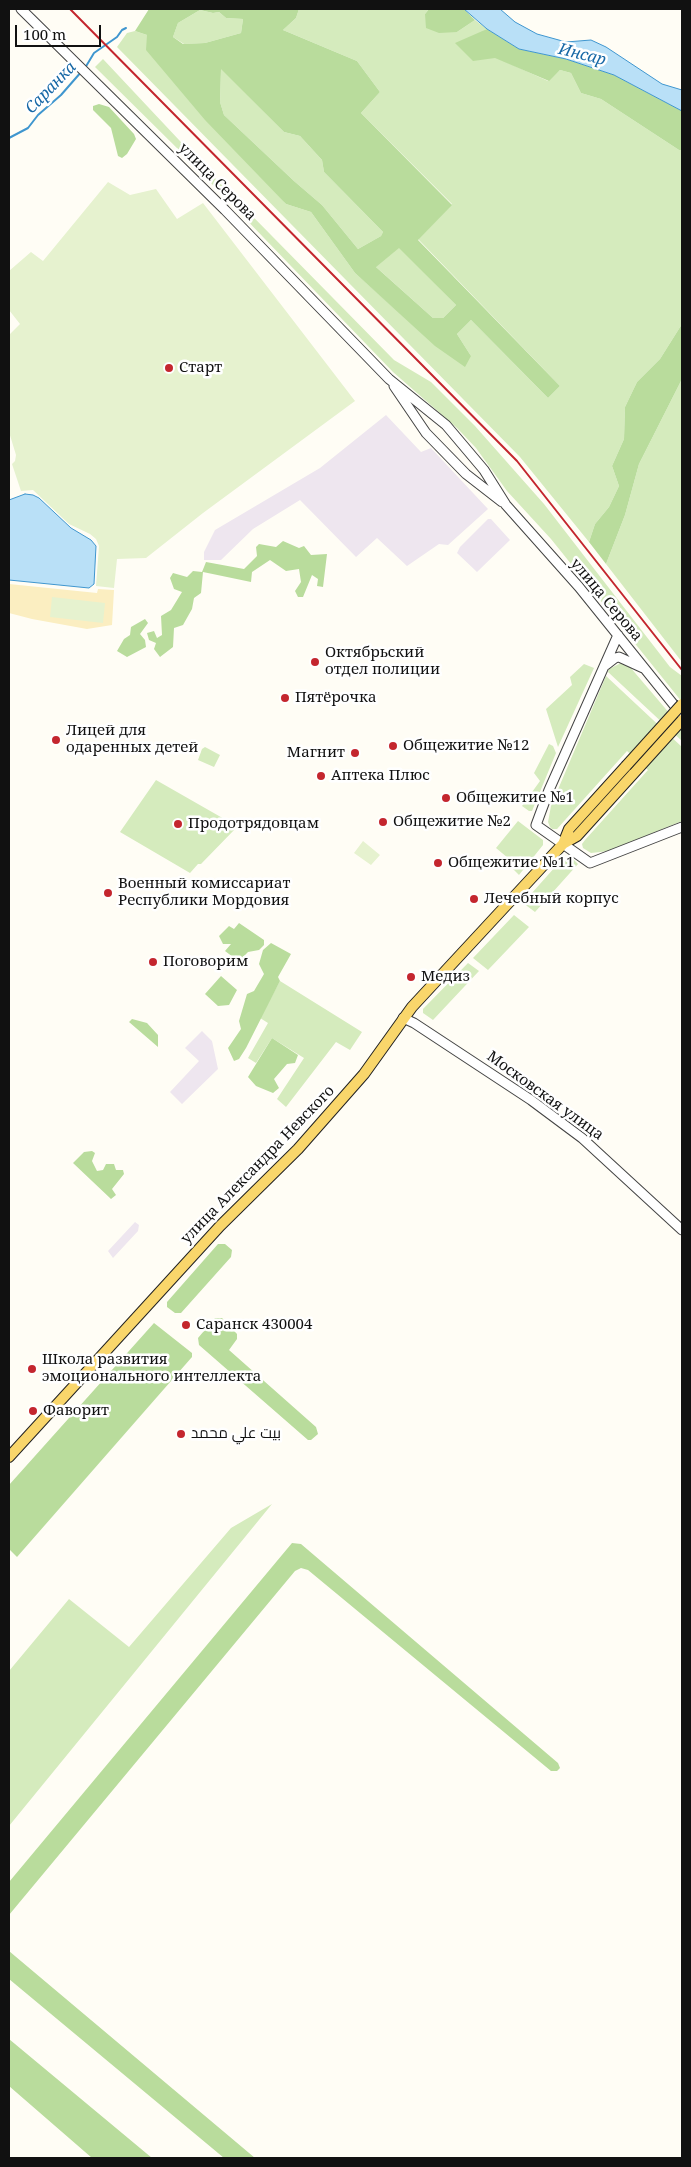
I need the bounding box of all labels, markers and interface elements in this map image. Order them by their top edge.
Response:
scale bar [18,15,104,47]
text: 100 m [23,24,66,44]
water label: Инсар [556,40,608,70]
water label: Саранка [22,58,80,118]
street label: улица Серова [174,139,260,225]
place label: Старт [179,359,222,377]
marker: Старт [163,362,175,374]
street label: улица Серова [566,555,646,645]
place label: Октябрьский отдел полиции [325,644,440,679]
marker: Октябрьский отдел полиции [309,656,321,668]
place label: Пятёрочка [295,689,376,707]
marker: Пятёрочка [279,692,291,704]
place label: Лицей для одаренных детей [66,722,198,757]
marker: Лицей для одаренных детей [50,734,62,746]
place label: Общежитие №12 [403,737,529,755]
marker: Общежитие №12 [387,740,399,752]
place label: Магнит [287,744,345,762]
marker: Магнит [349,747,361,759]
place label: Аптека Плюс [331,767,430,785]
marker: Аптека Плюс [315,770,327,782]
place label: Общежитие №1 [456,789,574,807]
marker: Общежитие №1 [440,792,452,804]
place label: Общежитие №2 [393,813,511,831]
place label: Продотрядовцам [188,815,319,833]
marker: Общежитие №2 [377,816,389,828]
marker: Продотрядовцам [172,818,184,830]
place label: Общежитие №11 [448,854,574,872]
marker: Общежитие №11 [432,857,444,869]
place label: Военный комиссариат Республики Мордовия [118,875,290,910]
marker: Военный комиссариат Республики Мордовия [102,887,114,899]
place label: Лечебный корпус [484,890,619,908]
marker: Лечебный корпус [468,893,480,905]
place label: Поговорим [163,953,248,971]
marker: Поговорим [147,956,159,968]
place label: Медиз [421,968,470,986]
marker: Медиз [405,971,417,983]
street label: Московская улица [483,1048,607,1144]
street label: улица Александра Невского [178,1082,338,1248]
place label: Саранск 430004 [196,1316,312,1334]
marker: Саранск 430004 [180,1319,192,1331]
place label: Школа развития эмоционального интеллекта [42,1351,261,1386]
marker: Школа развития эмоционального интеллекта [26,1363,38,1375]
place label: Фаворит [43,1402,109,1420]
marker: Фаворит [27,1405,39,1417]
place label: بيت علي محمد [191,1425,281,1443]
marker: بيت علي محمد [175,1428,187,1440]

